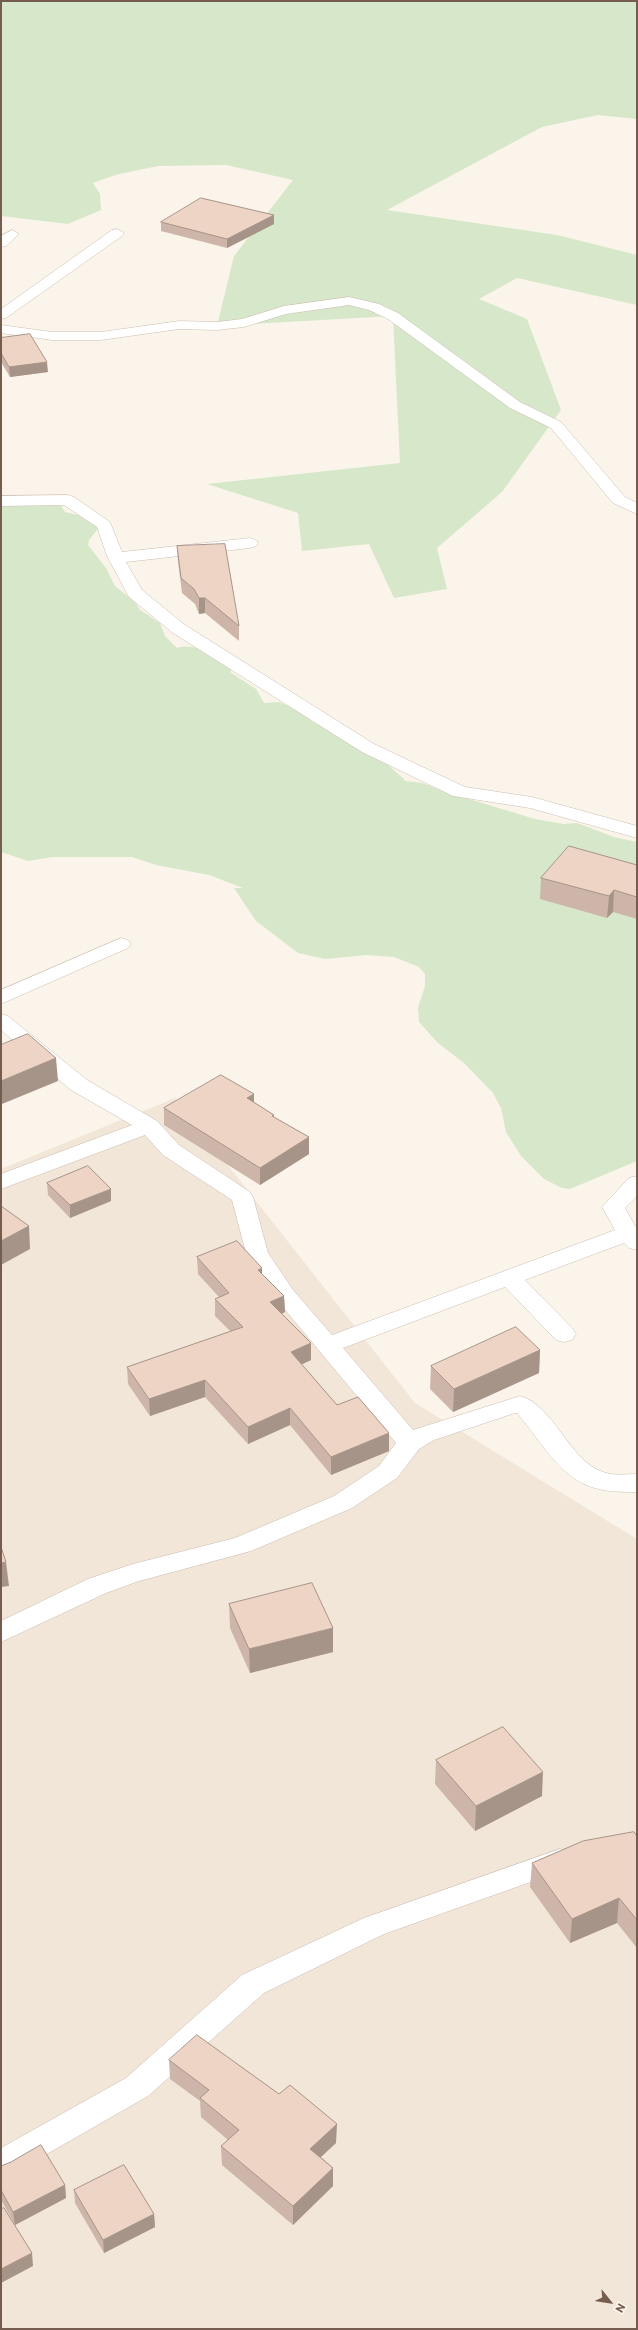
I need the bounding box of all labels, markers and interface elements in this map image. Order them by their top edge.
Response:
north arrow [590,2282,630,2322]
text: N [613,2301,629,2315]

